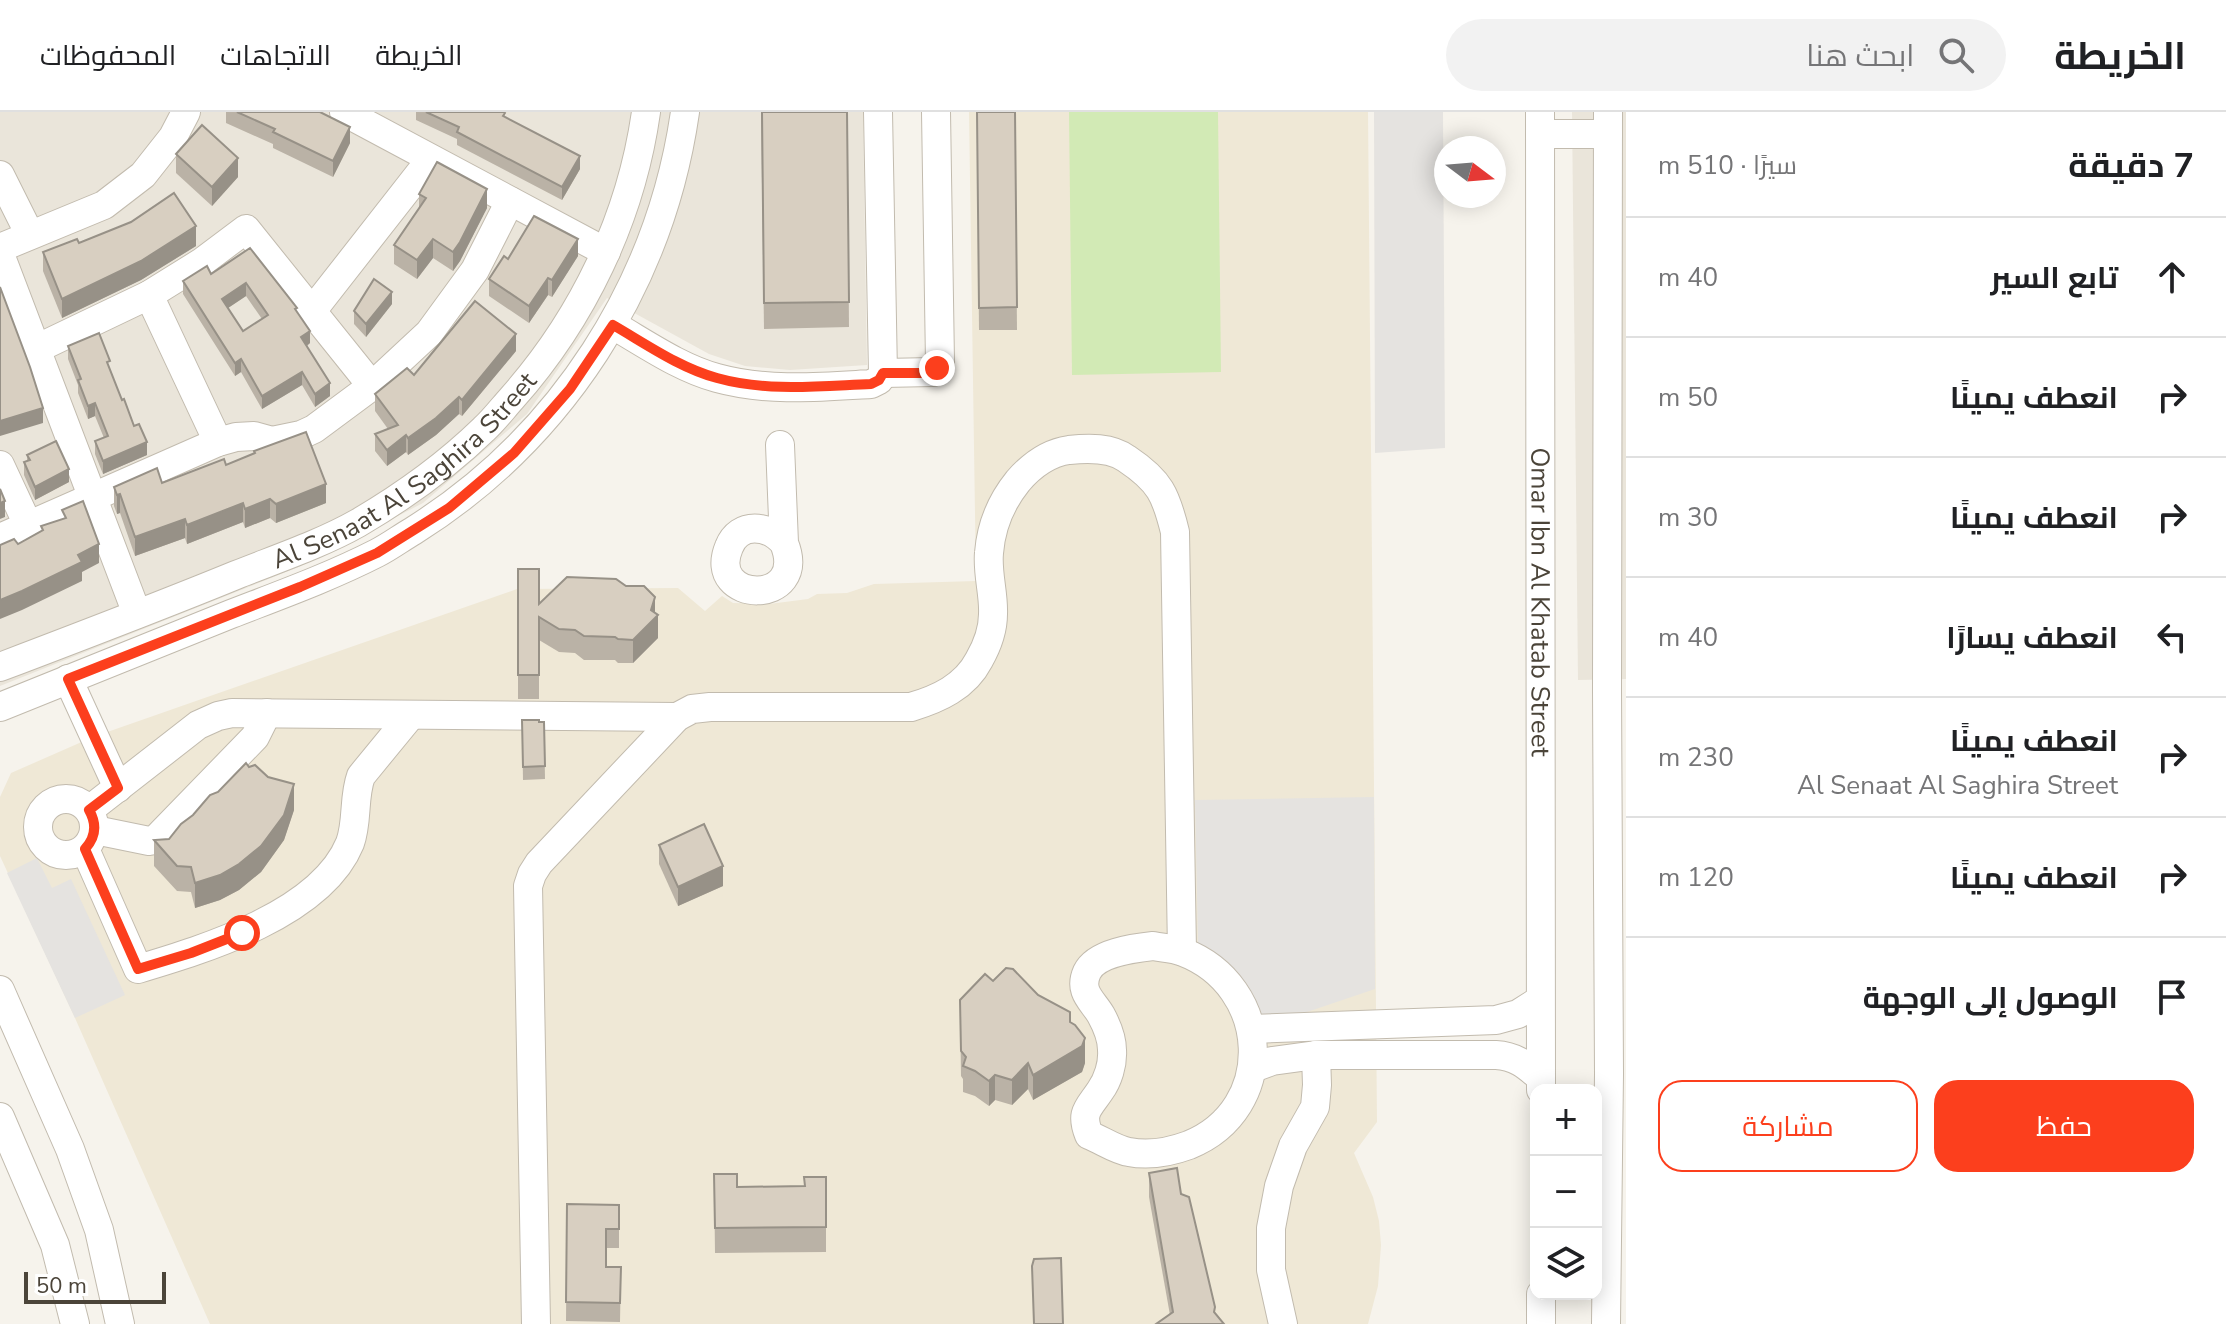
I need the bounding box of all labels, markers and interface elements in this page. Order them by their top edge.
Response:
search box [1446,19,2006,91]
text: الخريطة [2054,31,2186,82]
icon: search [1934,33,1978,77]
text: ابحث هنا [1806,36,1914,77]
text: المحفوظات [40,37,176,75]
text: الاتجاهات [220,37,331,75]
text: الخريطة [375,37,463,75]
north arrow [1434,136,1506,208]
text: 7 دقيقة [2068,143,2194,189]
text: سيرًا · 510 m [1658,148,1797,183]
icon: ahead [2150,255,2194,299]
text: تابع السير [1991,258,2118,299]
text: 40 m [1658,260,1718,295]
route end [919,350,955,386]
street label: Al Senaat Al Saghira Street [267,364,545,577]
icon: right [2150,375,2194,419]
text: انعطف يمينًا [1950,378,2118,419]
text: 50 m [1658,380,1718,415]
street label: Omar Ibn Al Khatab Street [1523,447,1558,758]
icon: right [2150,495,2194,539]
text: انعطف يمينًا [1950,498,2118,539]
text: 30 m [1658,500,1718,535]
icon: left [2150,615,2194,659]
text: انعطف يسارًا [1946,618,2118,659]
text: 40 m [1658,620,1718,655]
text: انعطف يمينًا [1950,721,2118,762]
icon: right [2150,735,2194,779]
text: 230 m [1658,740,1734,775]
text: Al Senaat Al Saghira Street [1797,768,2118,803]
icon: right [2150,855,2194,899]
text: انعطف يمينًا [1950,858,2118,899]
text: 120 m [1658,860,1734,895]
route start [224,915,260,951]
icon: arrive [2150,975,2194,1019]
text: الوصول إلى الوجهة [1863,978,2118,1019]
button: مشاركة [1658,1080,1918,1172]
button: حفظ [1934,1080,2194,1172]
map controls [1530,1084,1602,1300]
button: + [1530,1084,1602,1156]
button: − [1530,1156,1602,1228]
button: layers [1530,1228,1602,1300]
scale bar [24,1268,166,1304]
text: 50 m [36,1271,87,1301]

